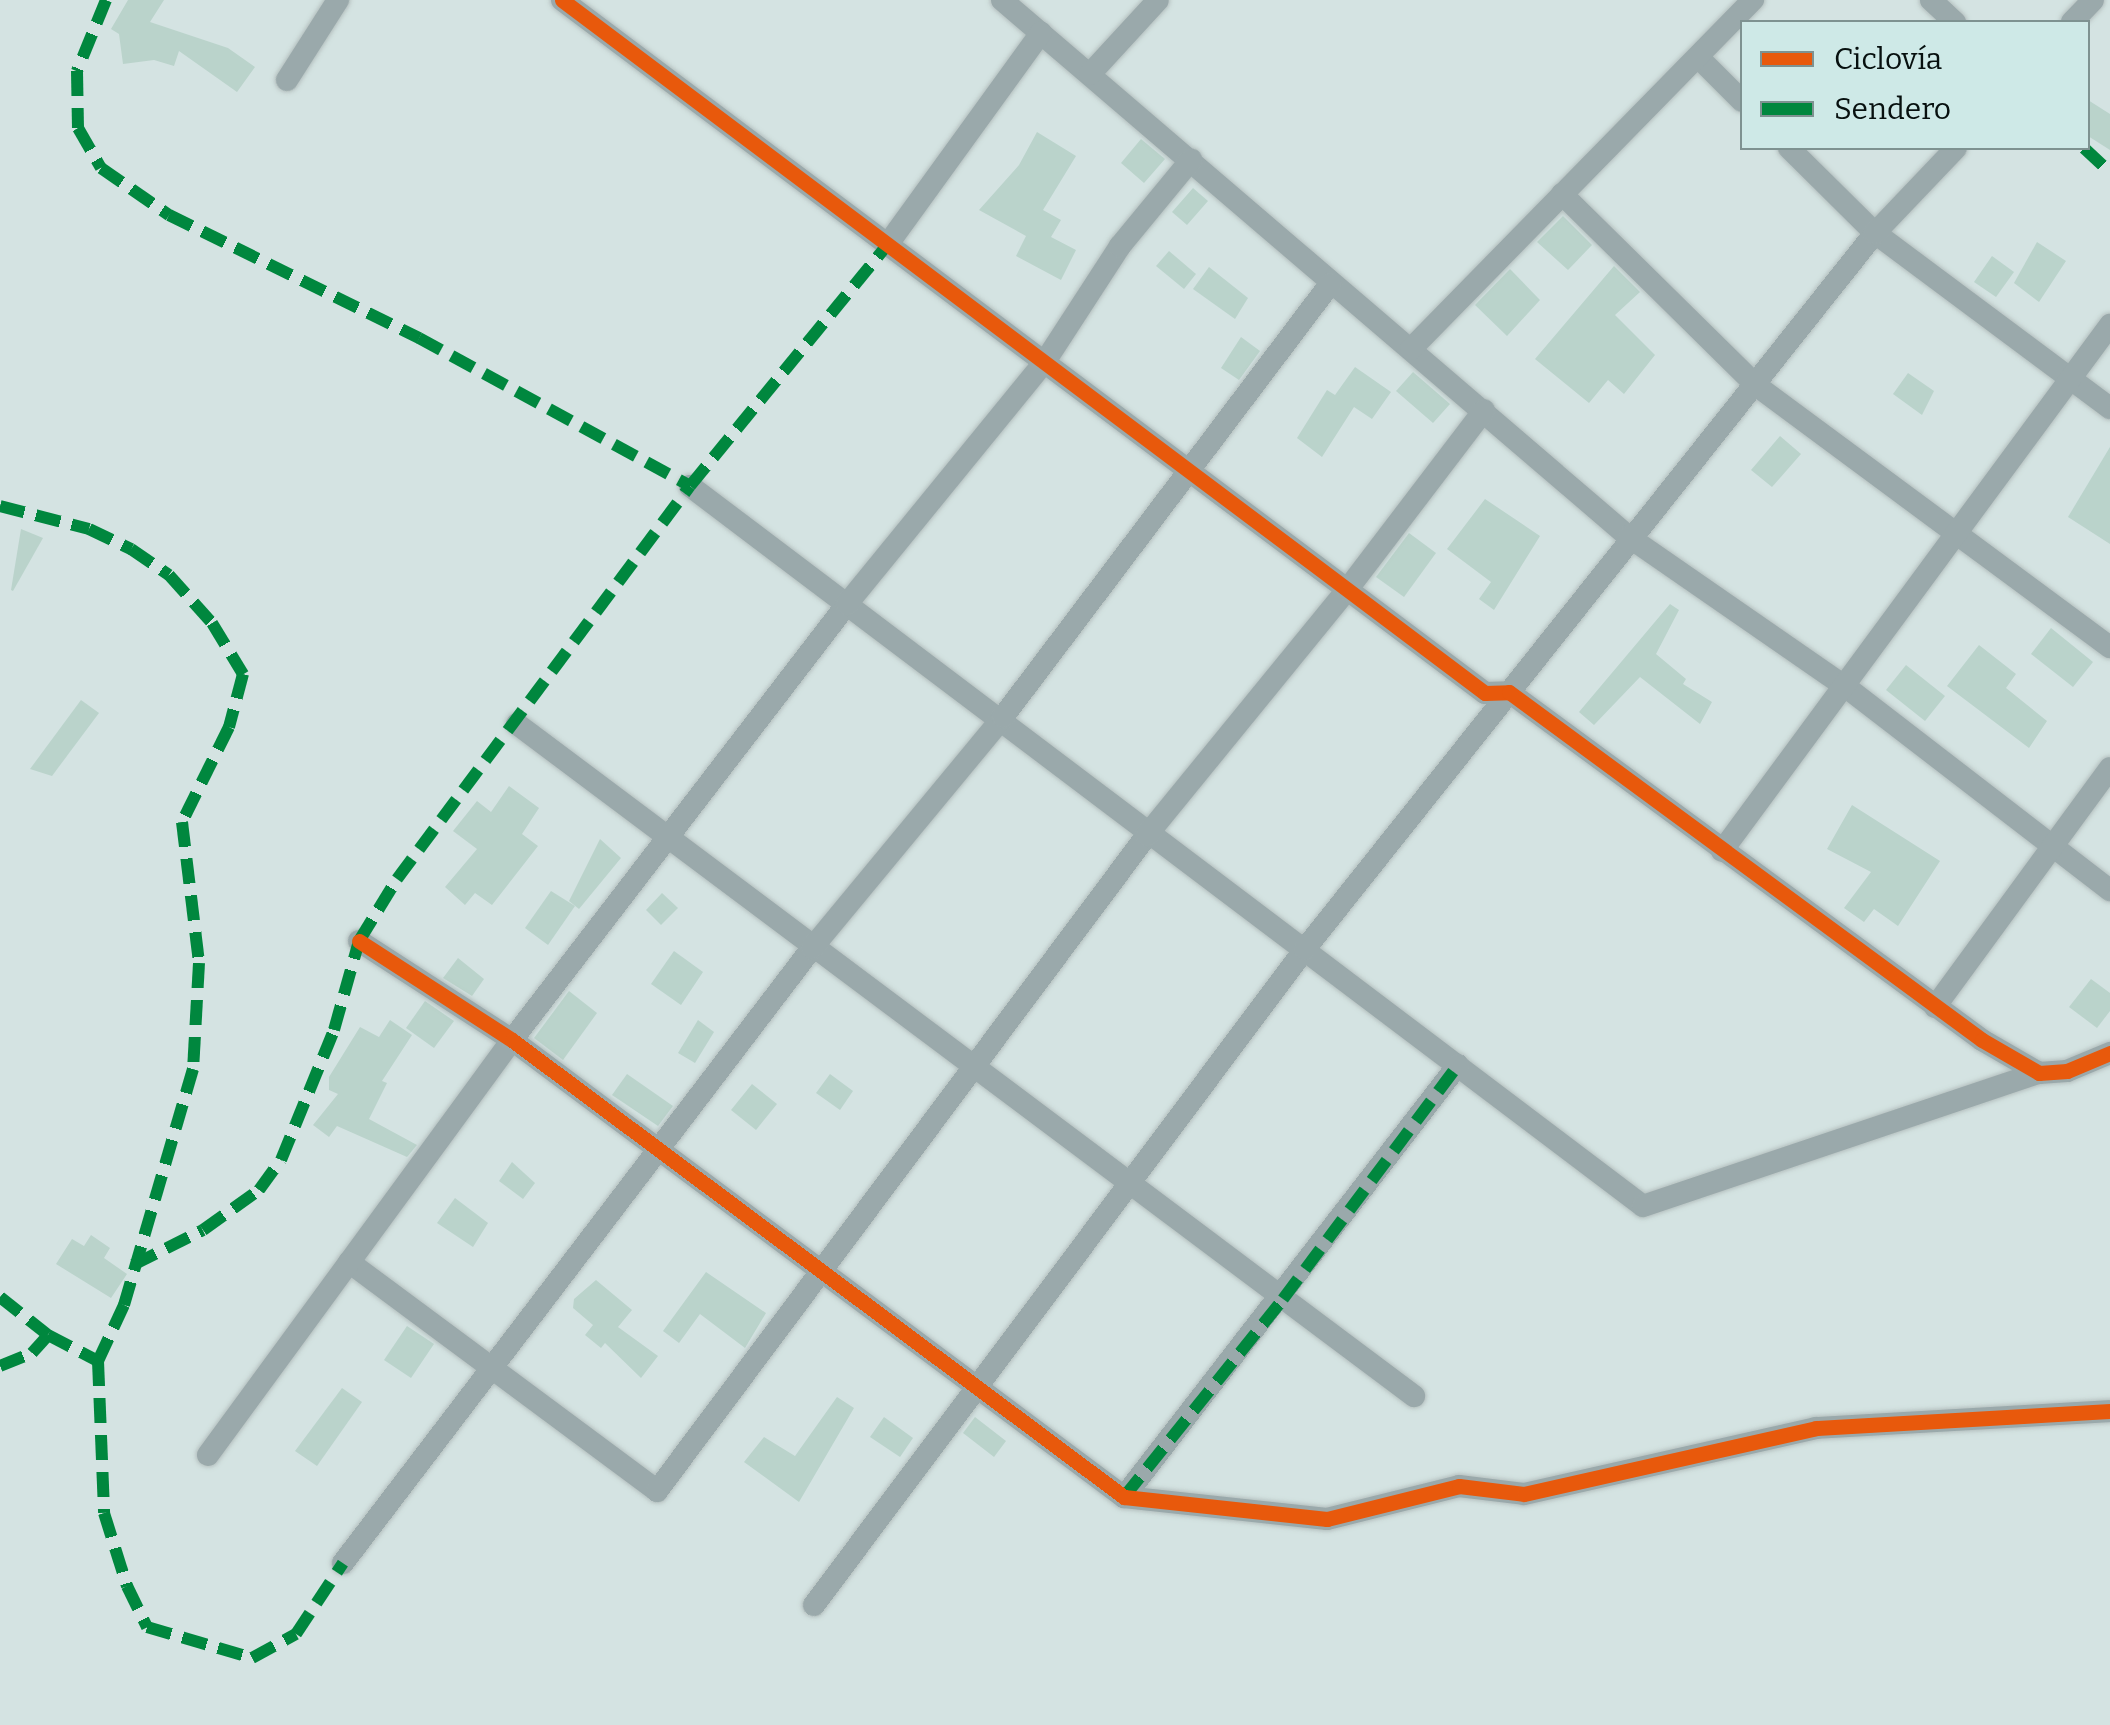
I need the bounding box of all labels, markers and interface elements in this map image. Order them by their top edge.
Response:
legend [1740,20,2090,150]
text: Ciclovía [1834,41,1942,77]
text: Sendero [1834,91,1951,127]

